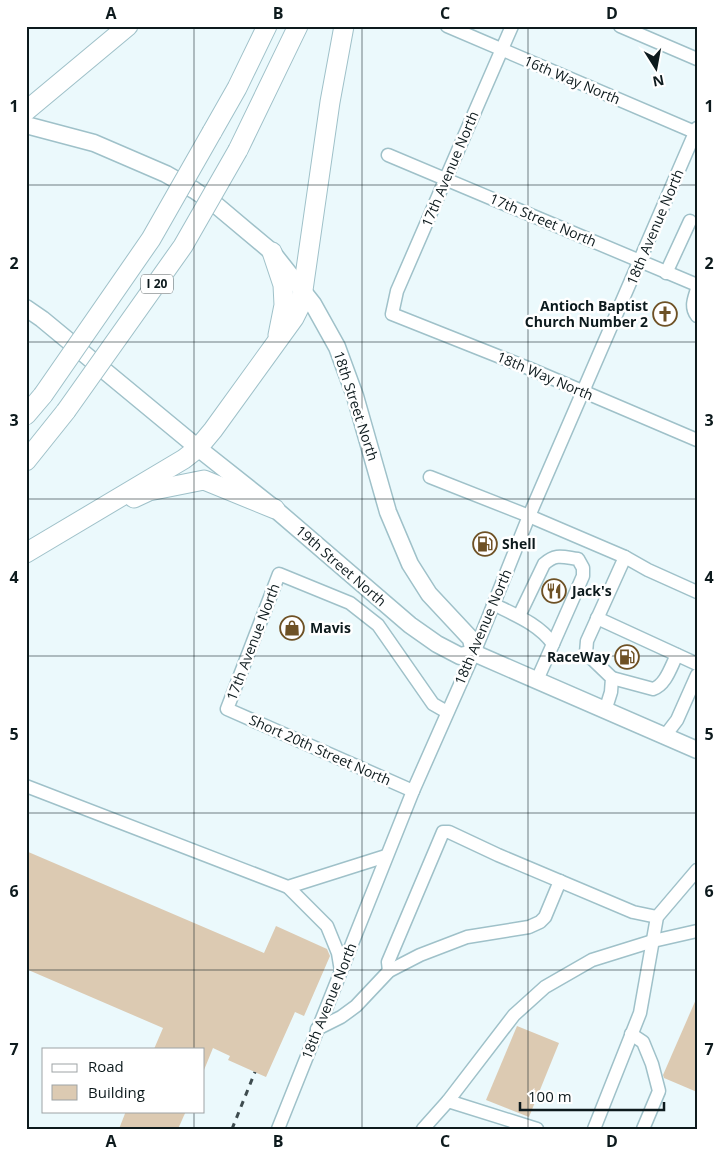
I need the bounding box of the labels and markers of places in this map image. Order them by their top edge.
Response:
place label: Antioch Baptist Church Number 2 [525,296,648,331]
church icon: Antioch Baptist Church Number 2 [652,301,678,327]
fuel station icon: Shell [472,531,498,557]
place label: Shell [502,534,536,553]
restaurant icon: Jack's [541,578,567,604]
place label: Jack's [570,581,612,600]
shop icon: Mavis [279,615,305,641]
place label: Mavis [310,618,351,637]
fuel station icon: RaceWay [614,644,640,670]
place label: RaceWay [547,647,610,666]

